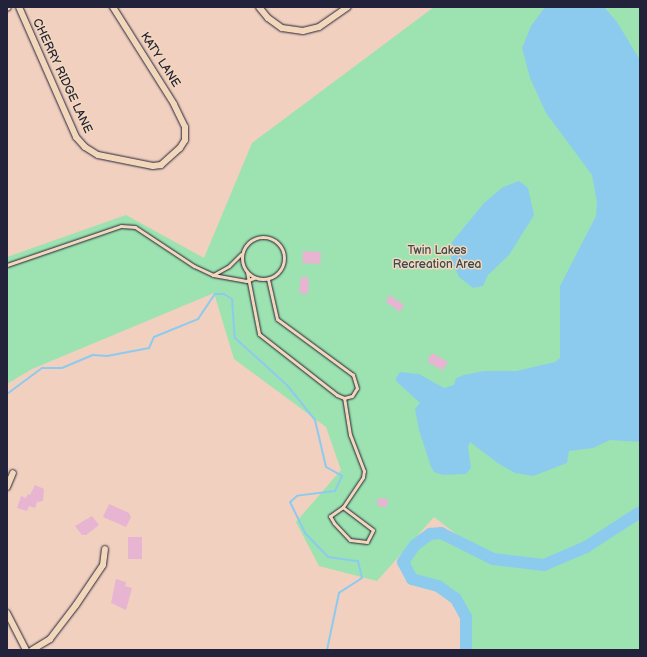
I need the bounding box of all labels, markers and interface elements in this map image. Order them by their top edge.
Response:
street label: CHERRY RIDGE LANE [29,16,95,136]
street label: KATY LANE [137,30,183,90]
park label: Twin Lakes Recreation Area [393,244,481,272]

